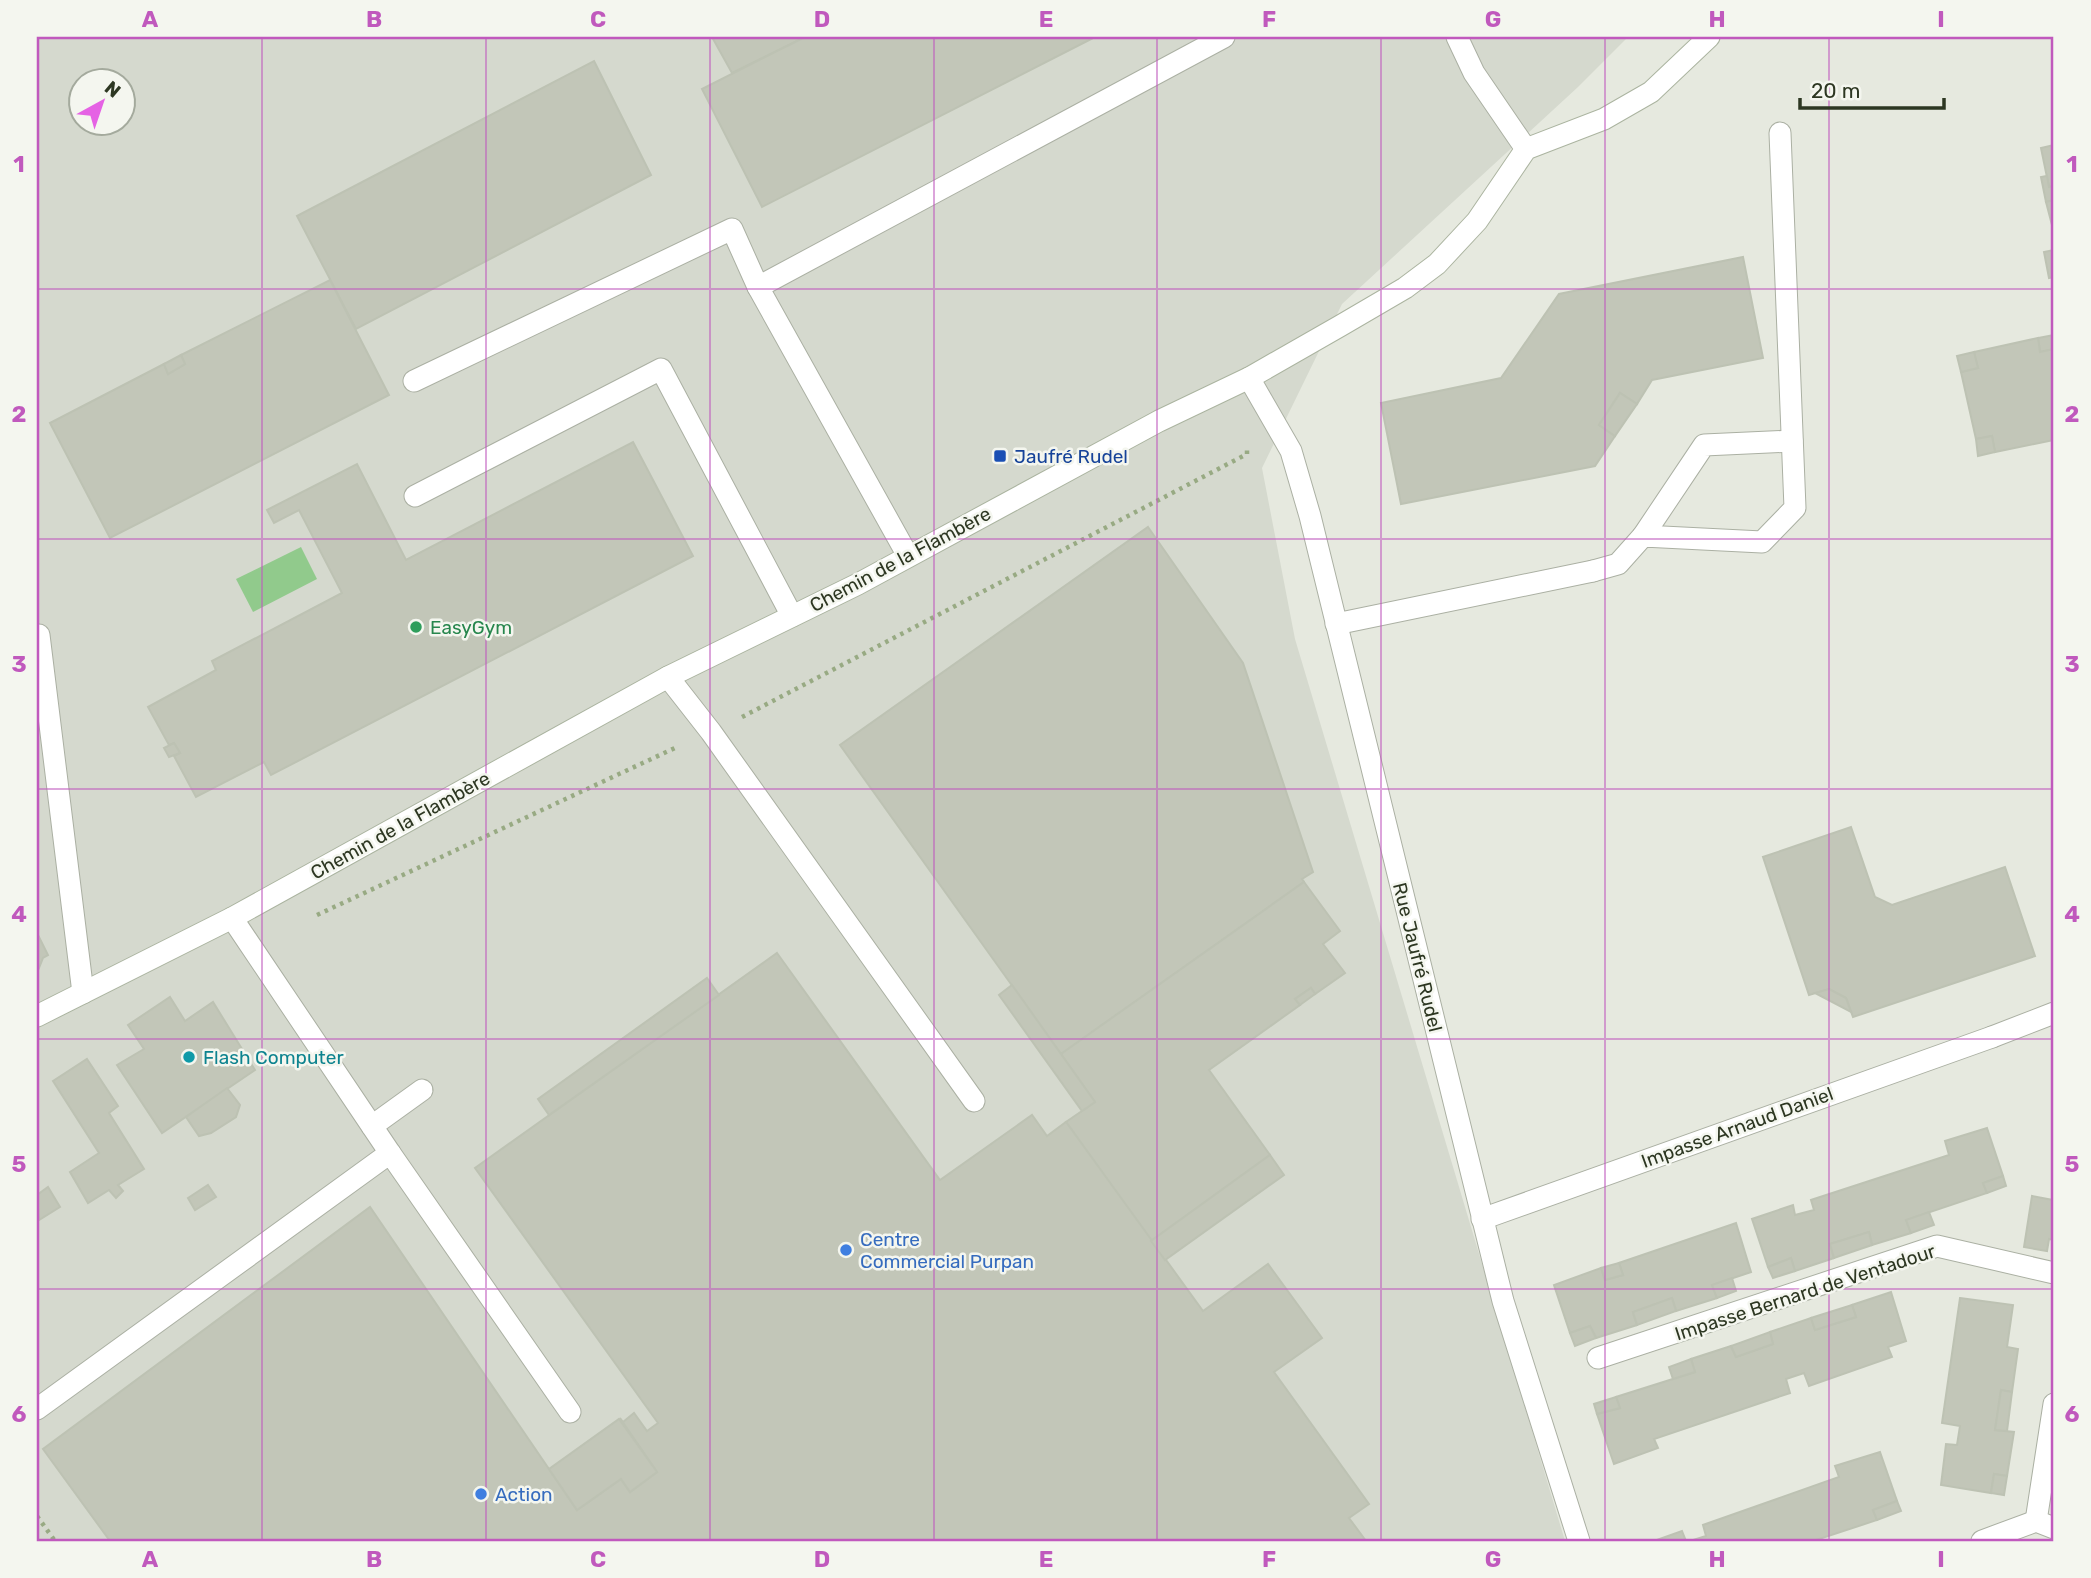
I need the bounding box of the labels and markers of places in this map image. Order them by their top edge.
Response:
place label: Jaufré Rudel [1014,445,1128,468]
marker: Jaufré Rudel [992,448,1008,464]
place label: EasyGym [430,616,512,639]
marker: EasyGym [408,619,424,635]
place label: Flash Computer [203,1046,344,1069]
marker: Flash Computer [181,1049,197,1065]
place label: Centre Commercial Purpan [860,1228,1034,1273]
marker: Centre Commercial Purpan [838,1242,854,1258]
place label: Action [495,1483,553,1506]
marker: Action [473,1486,489,1502]

